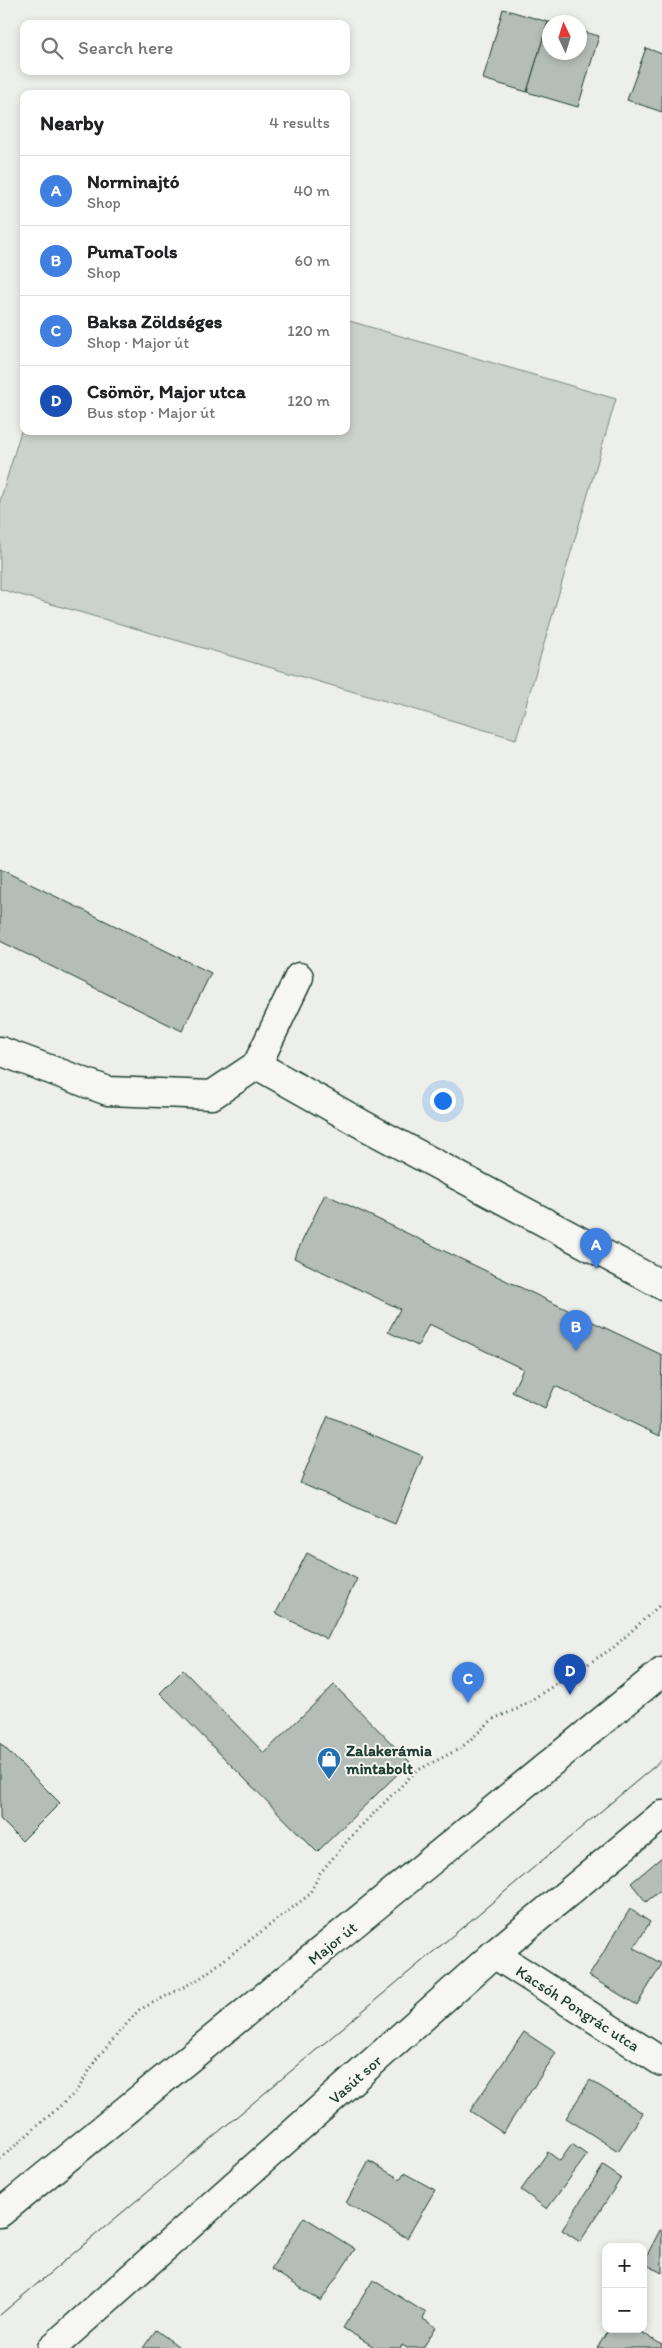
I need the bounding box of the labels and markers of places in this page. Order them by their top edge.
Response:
pin: A [580,1228,612,1269]
pin: B [560,1310,592,1351]
pin: D [554,1654,586,1695]
pin: C [452,1662,484,1703]
place label: Zalakerámia mintabolt [345,1741,432,1778]
shop icon: Zalakerámia mintabolt [316,1746,342,1780]

